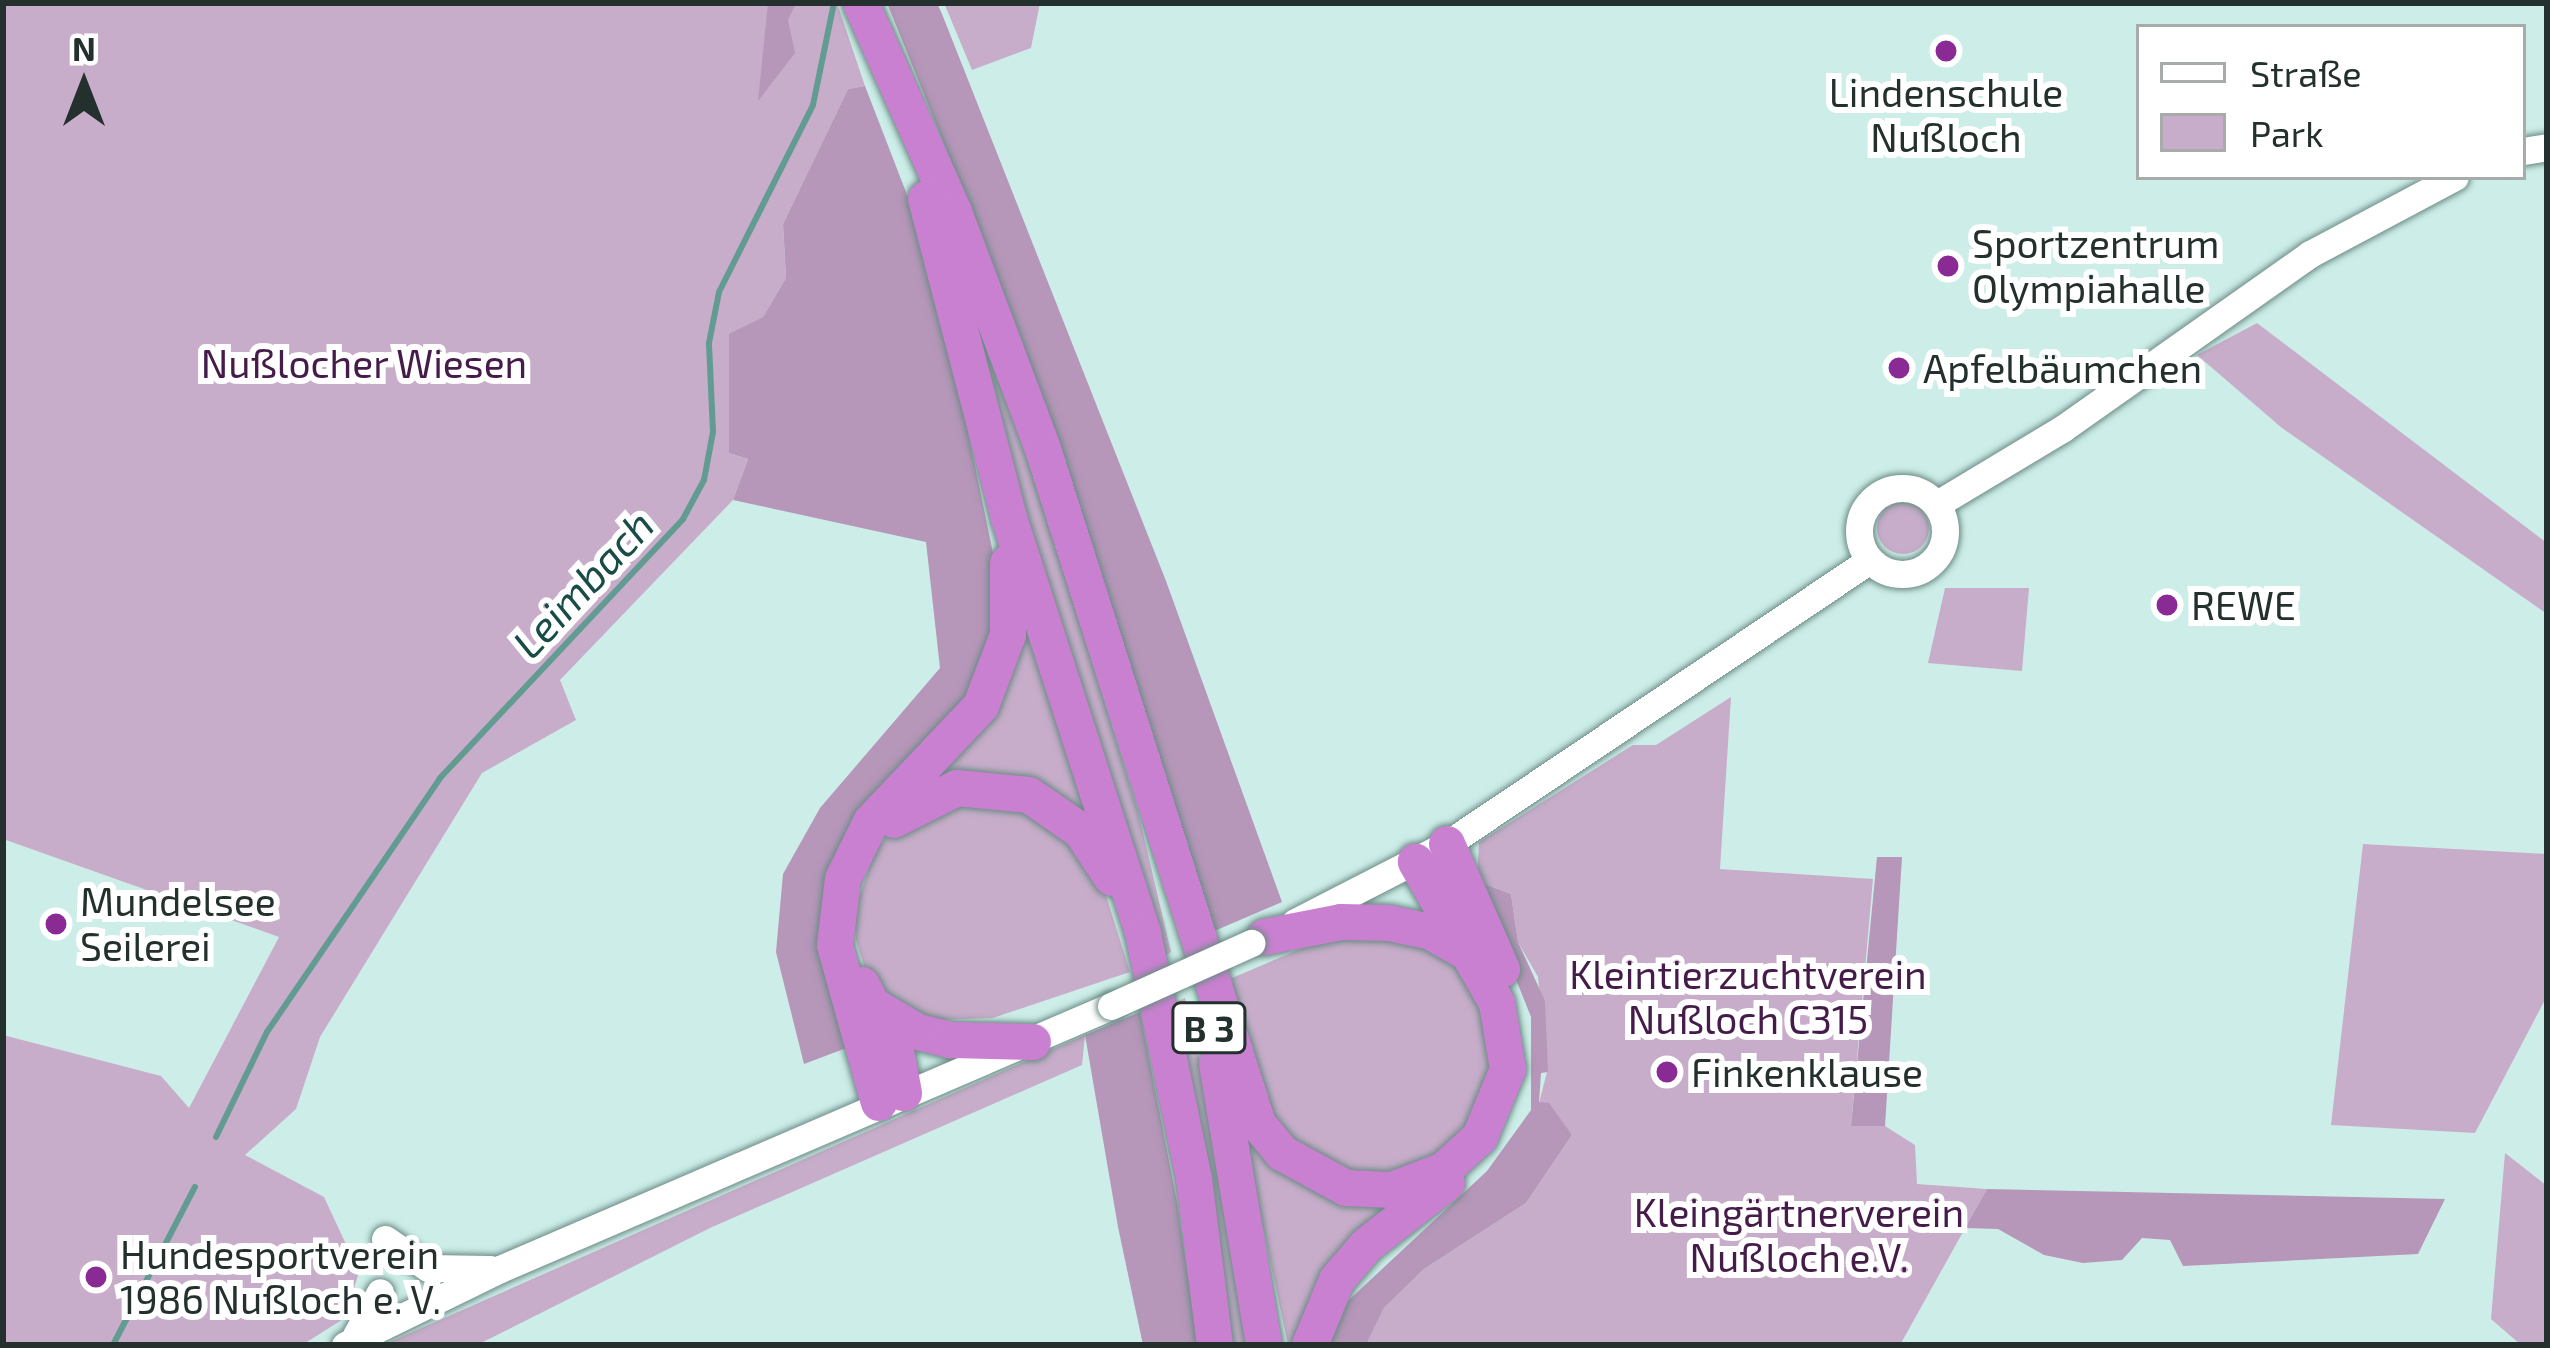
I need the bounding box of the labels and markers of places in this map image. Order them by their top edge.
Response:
marker: Lindenschule Nußloch [1933,38,1959,64]
place label: Lindenschule Nußloch [1829,70,2063,161]
place label: Sportzentrum Olympiahalle [1972,221,2219,312]
marker: Sportzentrum Olympiahalle [1935,253,1961,279]
place label: Apfelbäumchen [1923,345,2202,391]
marker: Apfelbäumchen [1886,355,1912,381]
place label: REWE [2191,582,2296,628]
marker: REWE [2154,592,2180,618]
place label: Mundelsee Seilerei [80,879,276,970]
marker: Mundelsee Seilerei [43,911,69,937]
place label: Finkenklause [1691,1049,1923,1095]
marker: Finkenklause [1654,1059,1680,1085]
place label: Hundesportverein 1986 Nußloch e. V. [120,1232,442,1323]
marker: Hundesportverein 1986 Nußloch e. V. [83,1264,109,1290]

